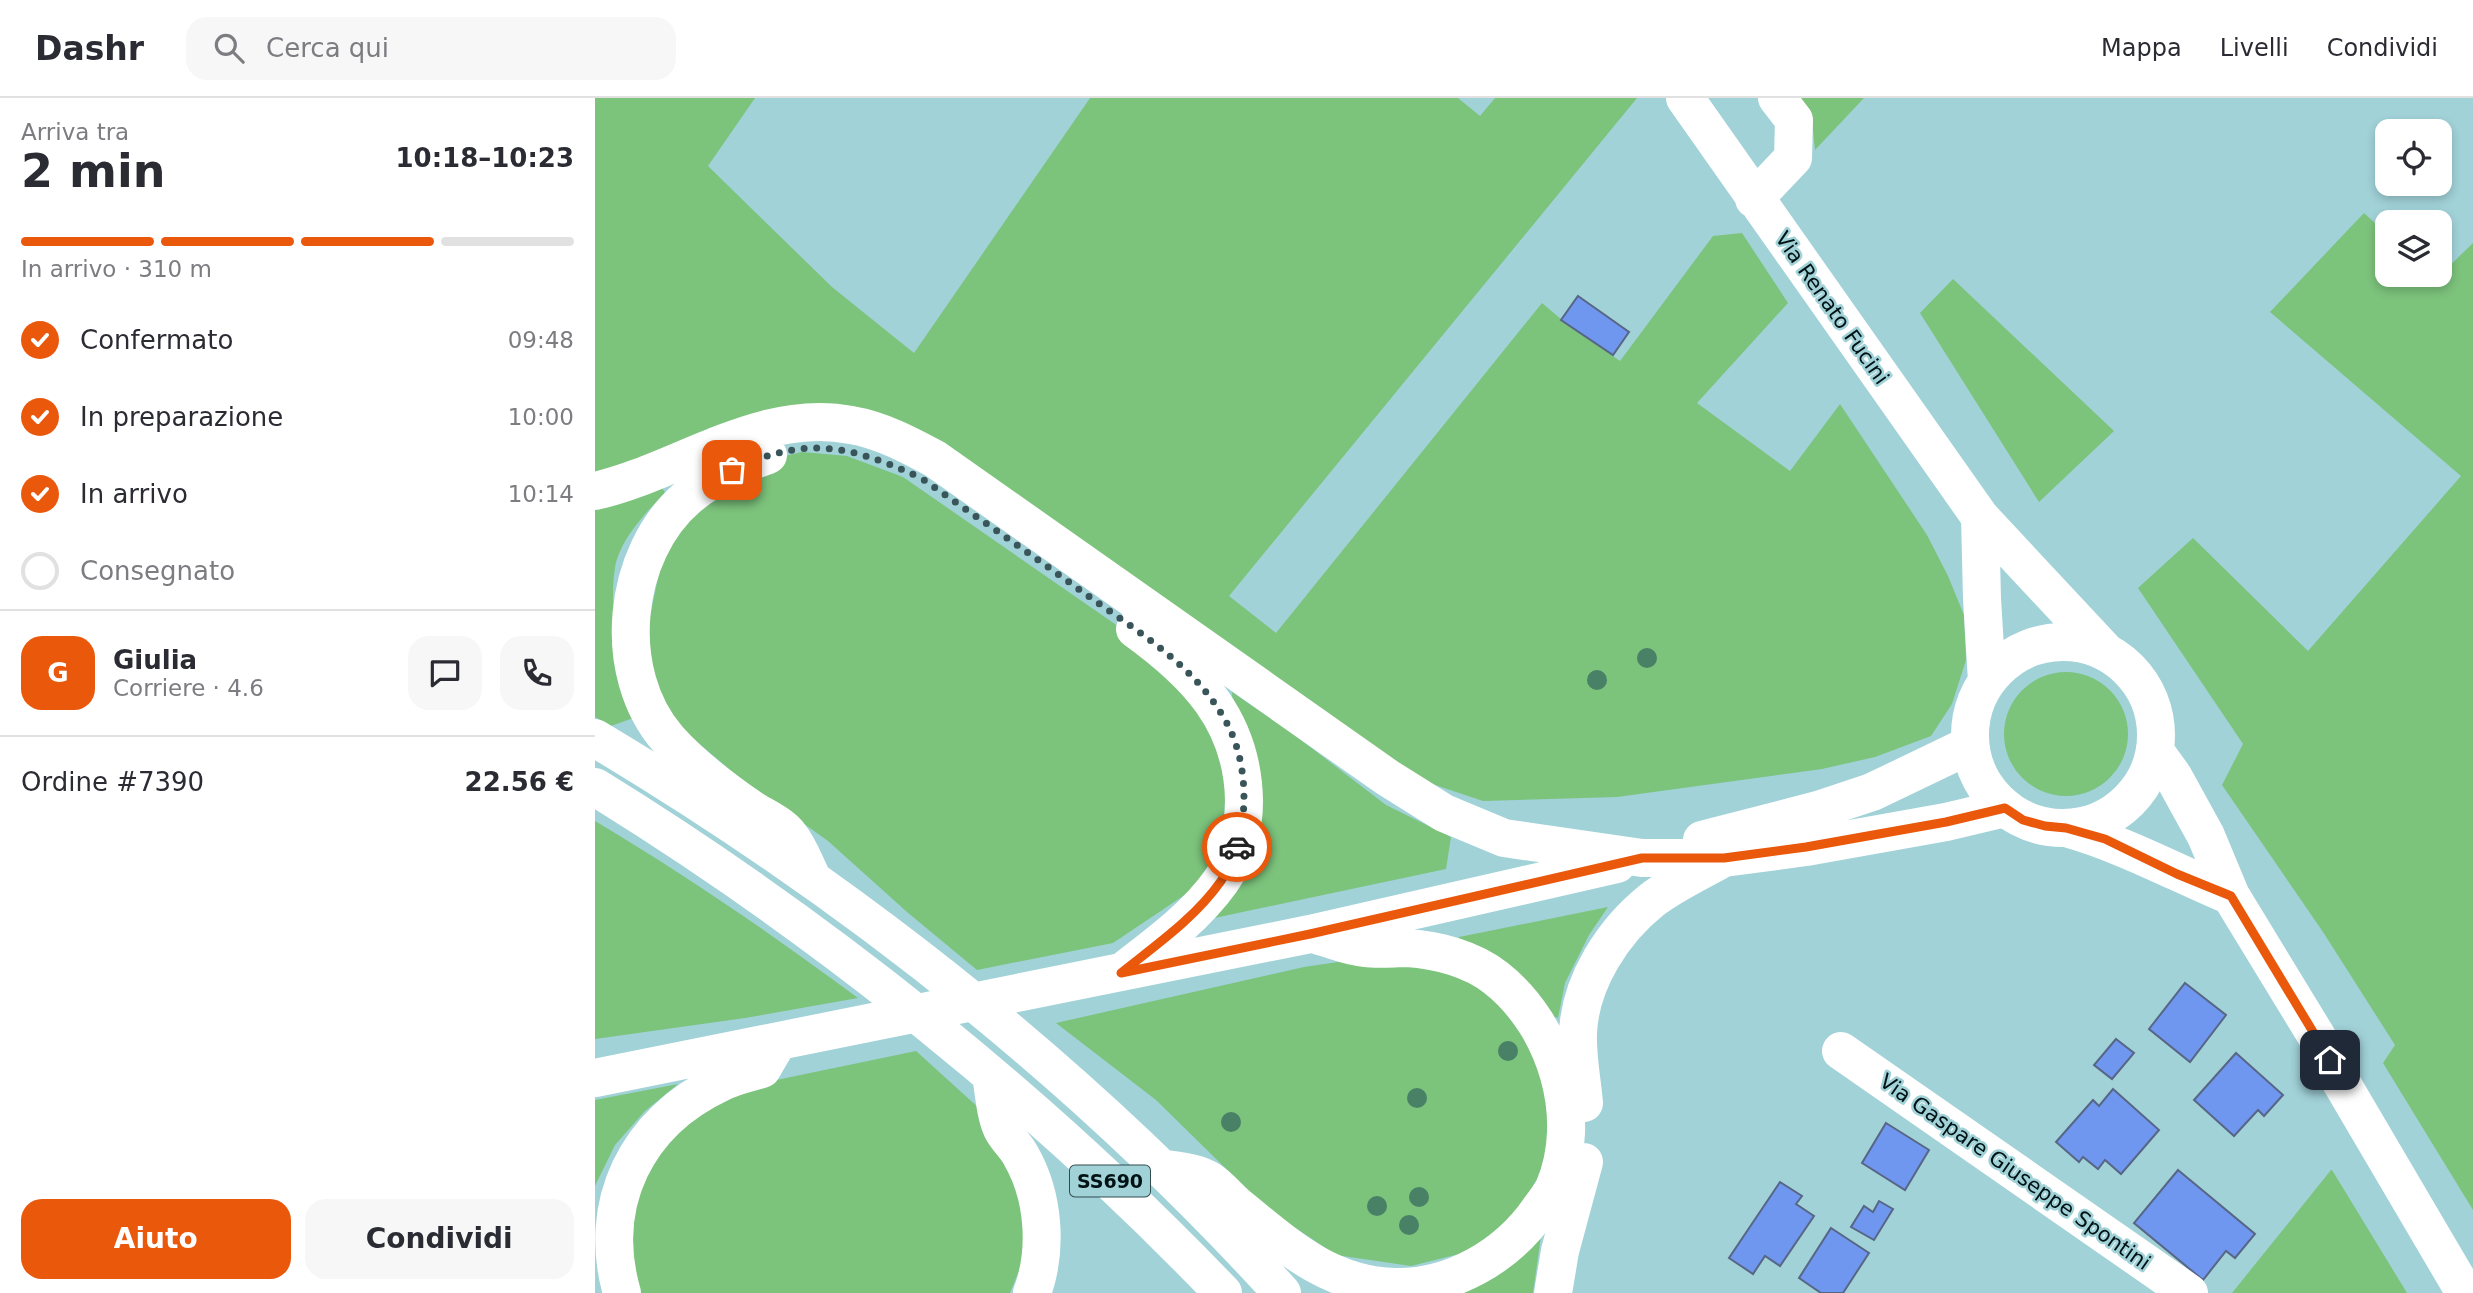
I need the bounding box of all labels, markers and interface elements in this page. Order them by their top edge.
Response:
search box [186,17,676,80]
text: Dashr [35,29,144,68]
icon: search [210,29,248,67]
text: Cerca qui [266,33,389,63]
text: Mappa [2101,34,2182,62]
text: Livelli [2220,34,2289,62]
text: Condividi [2327,34,2438,62]
text: Arriva tra [21,119,129,145]
map controls [2375,119,2452,287]
button: locate [2375,119,2452,196]
text: 10:18–10:23 [395,143,574,173]
text: 2 min [21,144,165,198]
button: layers [2375,210,2452,287]
street label: Via Renato Fucini [1770,227,1894,389]
text: In arrivo · 310 m [21,256,212,282]
icon: check [21,321,59,359]
text: Confermato [80,325,233,355]
text: 09:48 [508,327,574,353]
icon: check [21,398,59,436]
text: In preparazione [80,402,283,432]
text: 10:00 [508,404,574,430]
pin [702,440,762,500]
icon: bag [713,451,751,489]
icon: check [21,475,59,513]
text: In arrivo [80,479,188,509]
text: 10:14 [508,481,574,507]
text: Consegnato [80,556,235,586]
button: chat [408,636,482,710]
button: phone [500,636,574,710]
text: Giulia [113,645,197,675]
text: G [47,658,69,688]
text: Corriere · 4.6 [113,675,264,701]
text: Ordine #7390 [21,767,204,797]
text: 22.56 € [465,767,574,797]
courier [1202,812,1272,882]
icon: car [1218,828,1256,866]
pin [2300,1030,2360,1090]
icon: home [2311,1041,2349,1079]
street label: Via Gaspare Giuseppe Spontini [1875,1069,2155,1275]
road number: SS690 [1070,1166,1150,1196]
button: Aiuto [21,1199,291,1279]
button: Condividi [305,1199,574,1279]

